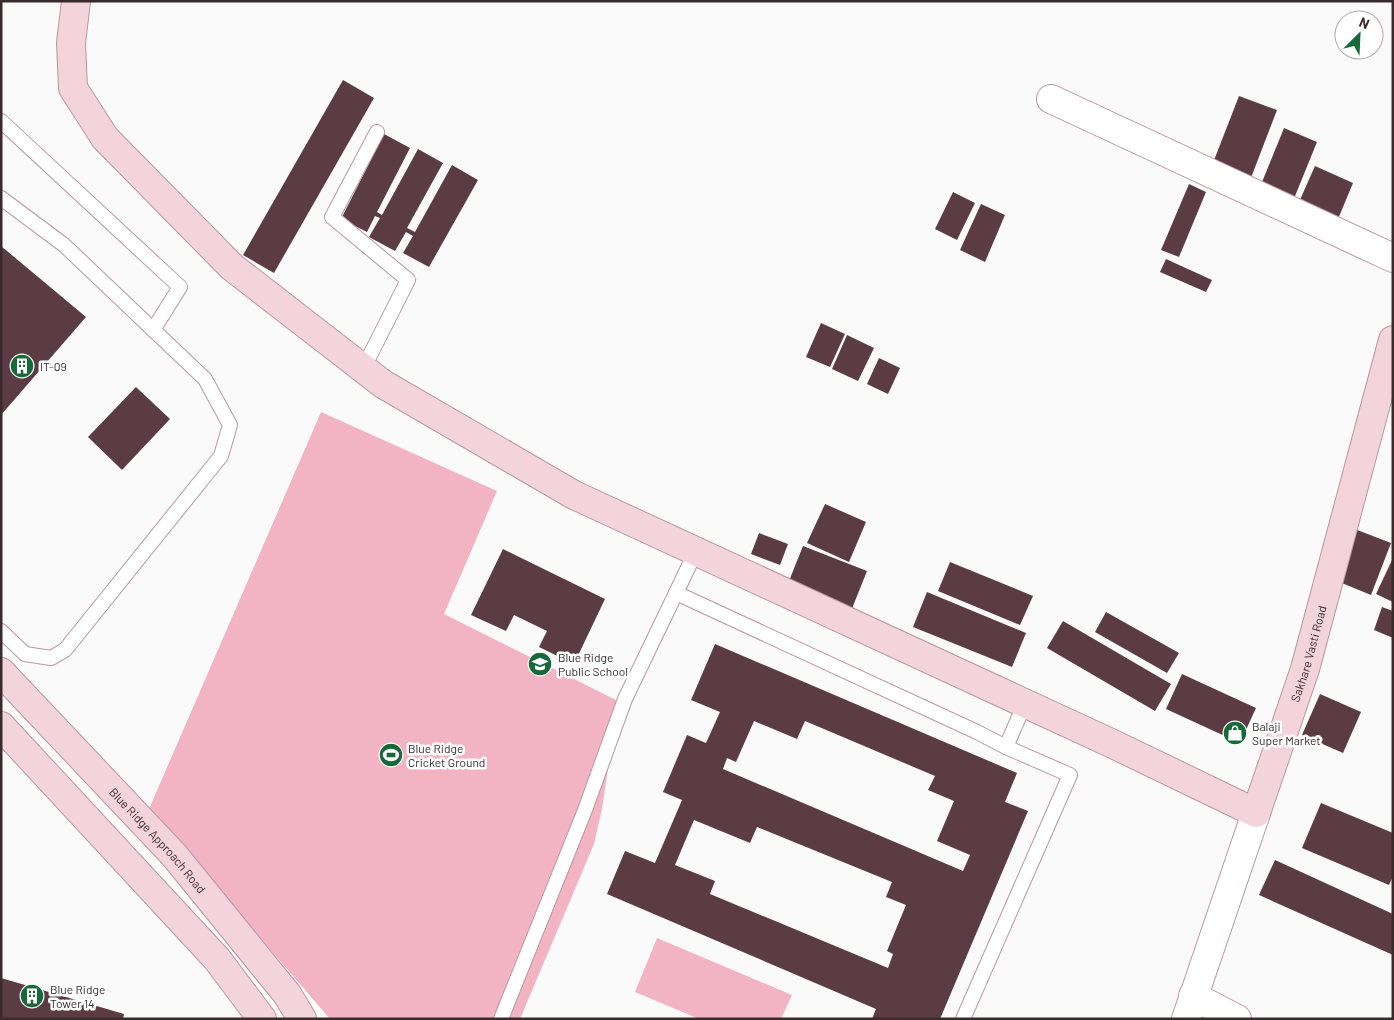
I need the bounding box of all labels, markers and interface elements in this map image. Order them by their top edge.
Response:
north arrow [1334,10,1384,60]
text: N [1357,13,1372,32]
building icon: IT-09 [9,353,35,379]
place label: IT-09 [40,359,67,373]
street label: Sakhare Vasti Road [1287,604,1329,704]
place label: Blue Ridge Public School [558,650,628,678]
school or university icon: Blue Ridge Public School [527,651,553,677]
place label: Balaji Super Market [1252,719,1321,747]
shop icon: Balaji Super Market [1222,720,1248,746]
place label: Blue Ridge Cricket Ground [408,741,485,769]
sports icon: Blue Ridge Cricket Ground [378,742,404,768]
street label: Blue Ridge Approach Road [107,785,209,896]
place label: Blue Ridge Tower 14 [50,982,105,1010]
building icon: Blue Ridge Tower 14 [19,983,45,1009]

